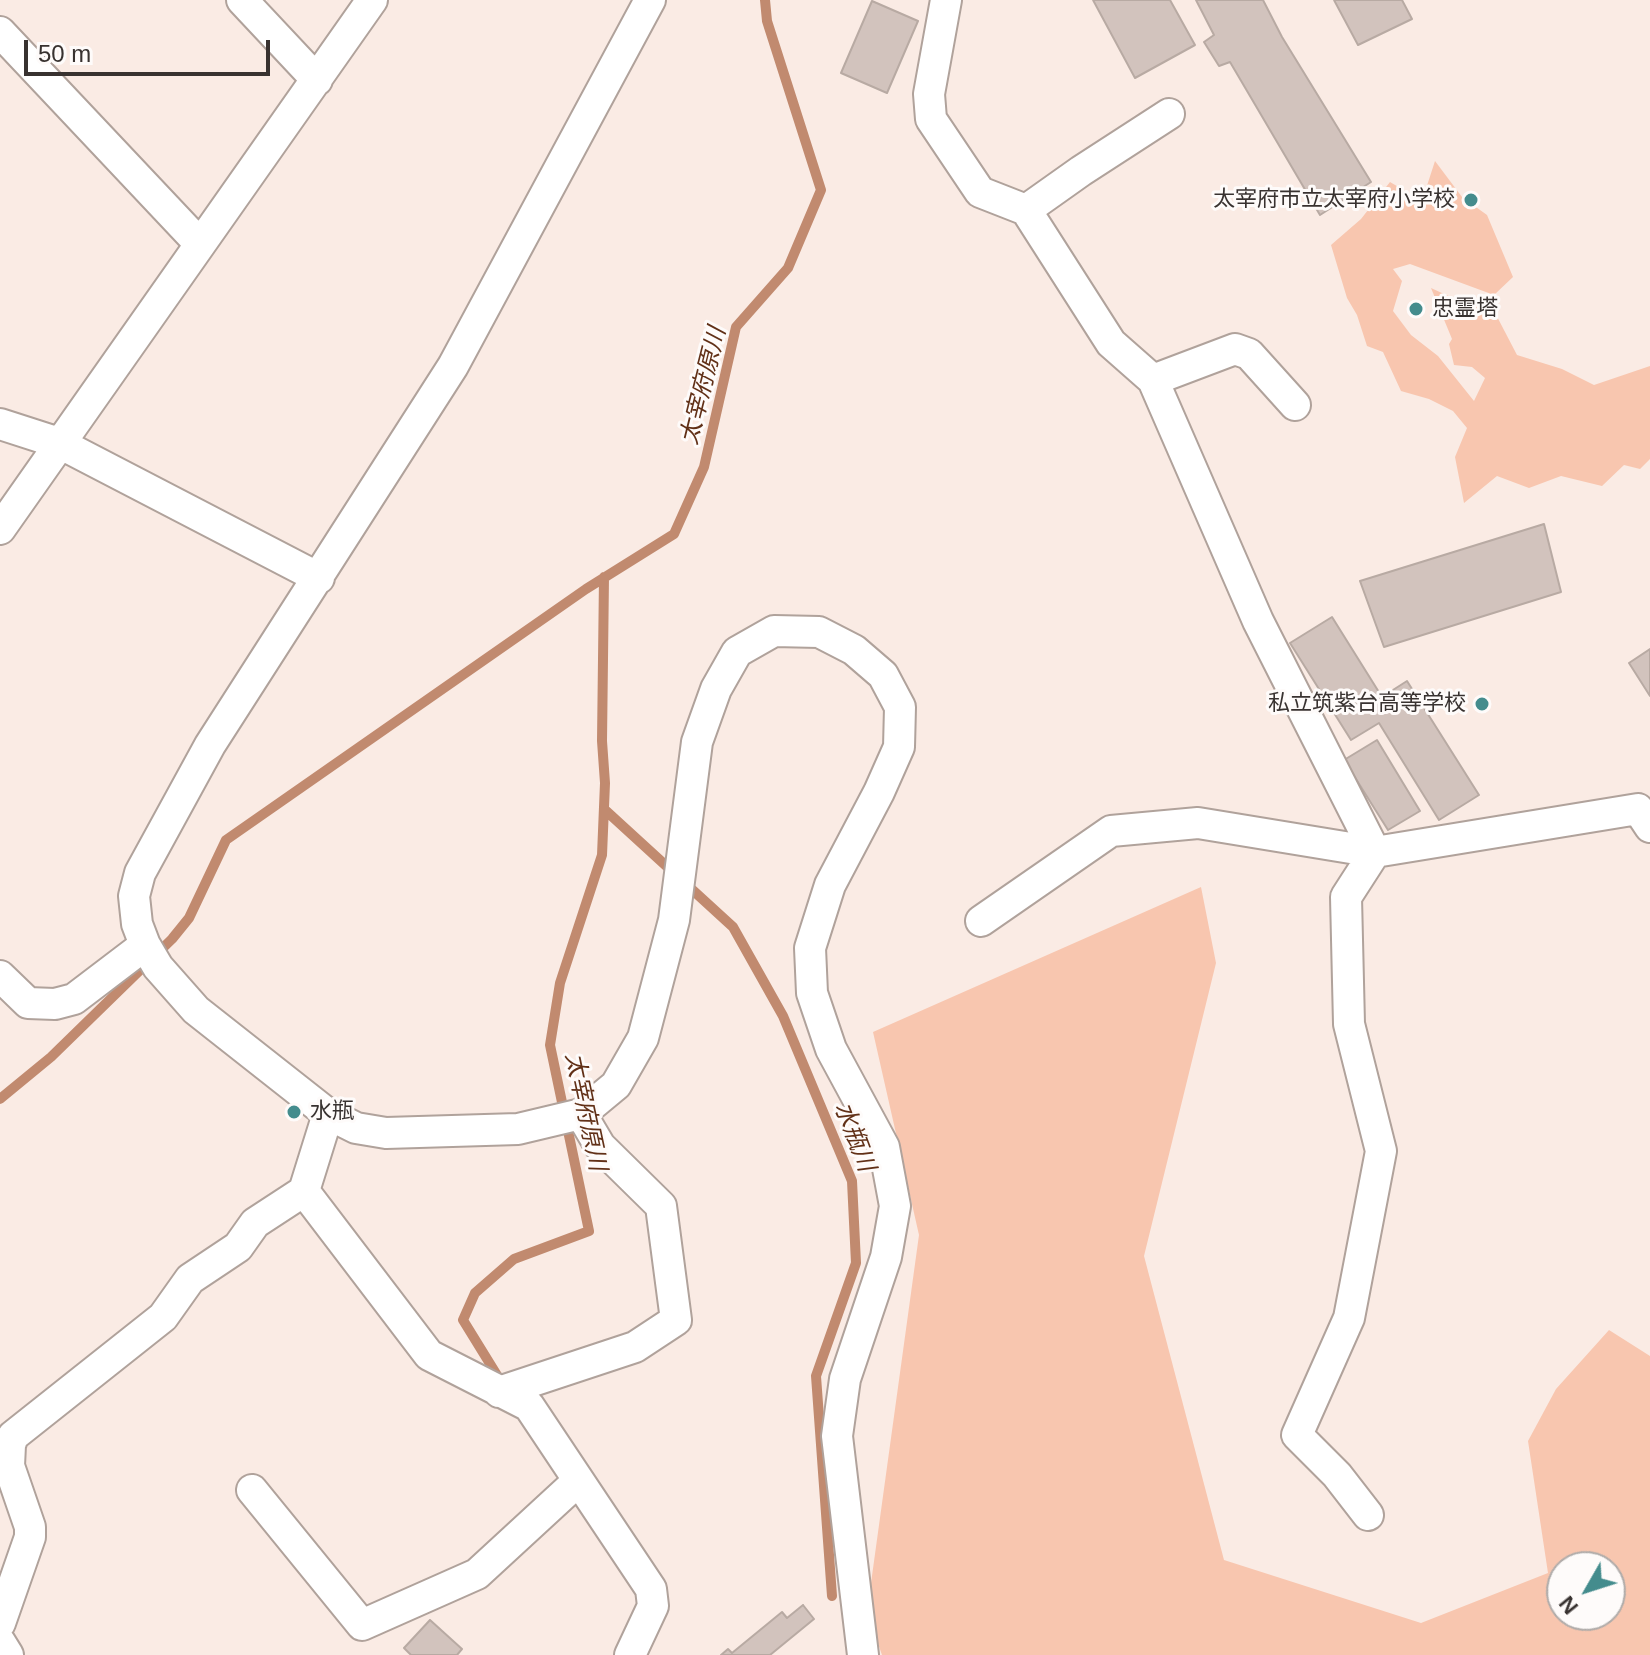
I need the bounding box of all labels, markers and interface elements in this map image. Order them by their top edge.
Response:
scale bar [28,24,274,74]
text: 50 m [38,40,91,67]
place label: 太宰府市立太宰府小学校 [1213,187,1455,213]
marker: 太宰府市立太宰府小学校 [1462,191,1480,209]
place label: 忠霊塔 [1432,296,1498,322]
marker: 忠霊塔 [1407,300,1425,318]
water label: 太宰府原川 [676,324,732,448]
place label: 私立筑紫台高等学校 [1268,691,1466,717]
marker: 私立筑紫台高等学校 [1473,695,1491,713]
water label: 太宰府原川 [558,1050,612,1174]
water label: 水瓶川 [828,1098,880,1176]
place label: 水瓶 [310,1099,354,1125]
marker: 水瓶 [285,1103,303,1121]
north arrow [1546,1551,1626,1631]
text: N [1554,1591,1583,1619]

